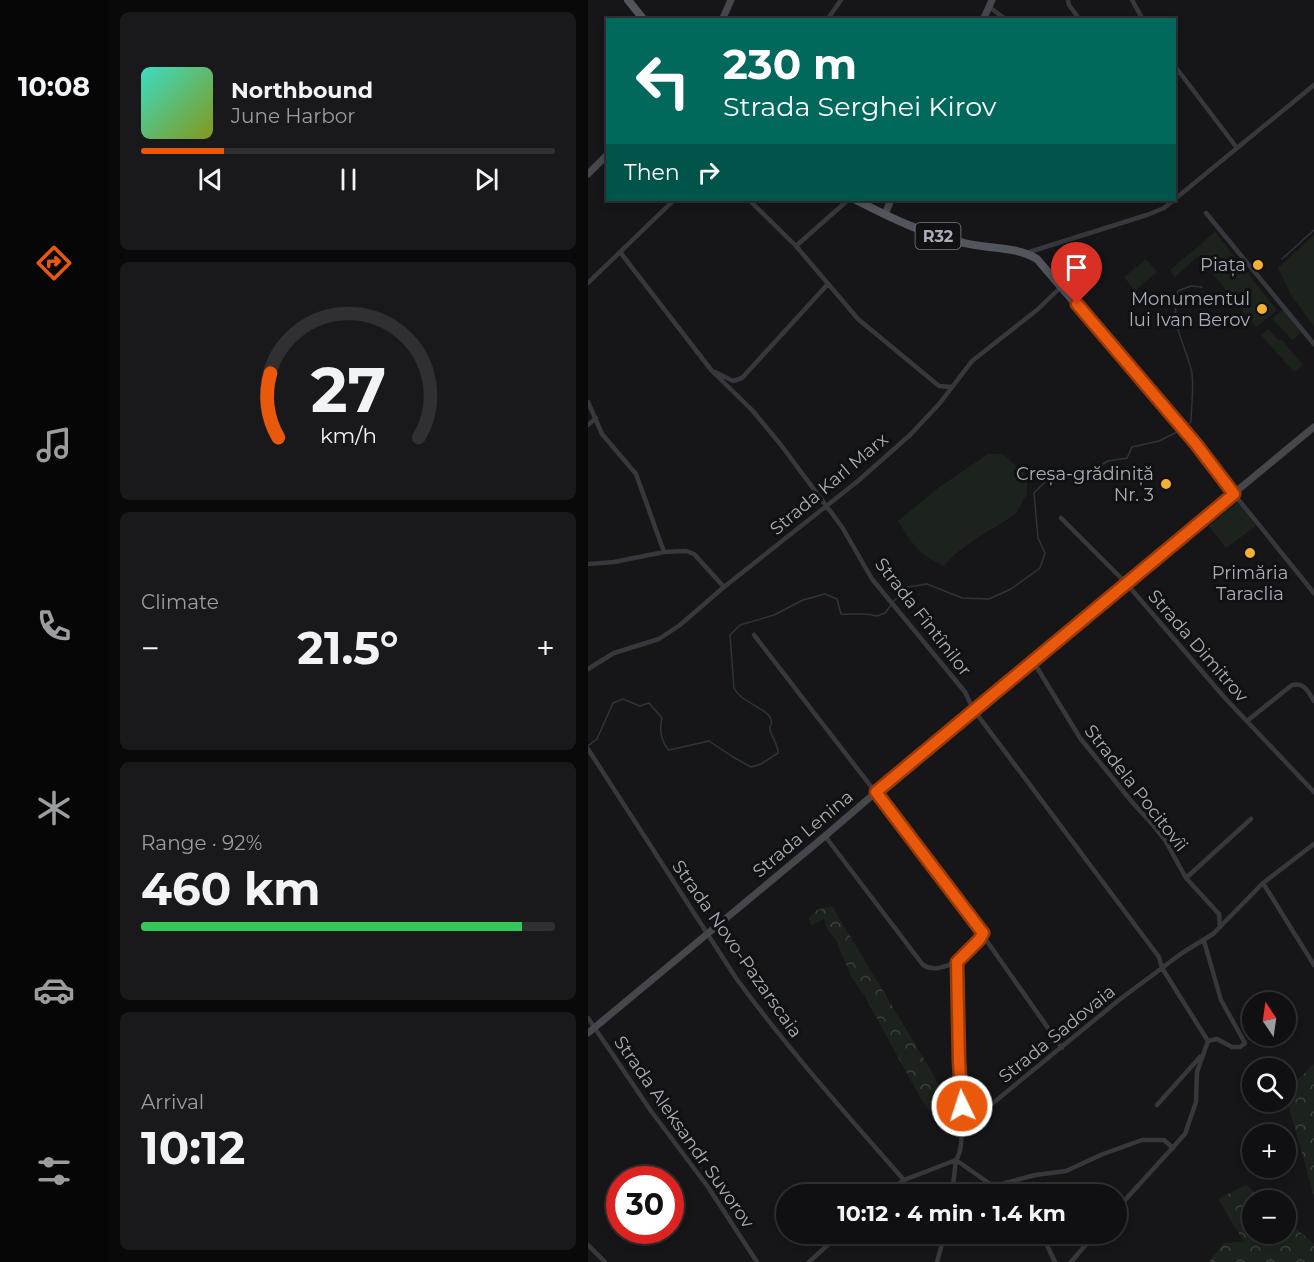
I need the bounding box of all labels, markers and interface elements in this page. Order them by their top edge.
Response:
text: 230 m [723,38,857,90]
icon: left [624,42,702,120]
text: 10:08 [18,70,90,103]
text: Northbound [231,77,373,104]
text: Strada Serghei Kirov [723,90,996,123]
text: June Harbor [231,104,355,128]
icon: right [692,156,725,189]
text: Then [624,159,680,186]
icon: previous [194,163,227,196]
icon: pause [332,163,365,196]
icon: next [470,163,503,196]
road number: R32 [916,223,960,249]
icon: directions [33,242,75,284]
pin [1051,242,1102,304]
icon: arrive [1060,251,1093,284]
place label: Piața [1200,254,1246,277]
marker: Piața [1251,258,1265,272]
place label: Monumentul lui Ivan Berov [1129,288,1250,331]
marker: Monumentul lui Ivan Berov [1255,302,1269,316]
text: 27 [310,352,386,428]
text: km/h [319,422,377,448]
icon: music [33,424,75,466]
street label: Strada Karl Marx [765,428,893,540]
place label: Creșa-grădiniță Nr. 3 [1016,463,1154,506]
marker: Creșa-grădiniță Nr. 3 [1159,477,1173,491]
marker: Primăria Taraclia [1243,546,1257,560]
street label: Strada Fîntînilor [870,553,976,681]
place label: Primăria Taraclia [1212,562,1288,605]
street label: Strada Dimitrov [1143,585,1253,707]
text: Climate [141,590,219,614]
icon: phone [33,605,75,647]
text: 21.5° [297,620,399,675]
text: − [141,628,160,668]
text: + [536,628,555,668]
street label: Stradela Pocitovîi [1080,720,1192,856]
street label: Strada Lenina [748,786,858,882]
icon: climate [33,787,75,829]
text: Range · 92% [141,831,262,855]
street label: Strada Novo-Pazarscaia [667,856,807,1042]
text: 460 km [141,861,320,916]
icon: car [33,969,75,1011]
street label: Strada Sadovaia [994,980,1120,1088]
north arrow [1242,992,1296,1046]
map controls [1242,992,1296,1244]
street label: Strada Aleksandr Suvorov [609,1032,759,1233]
button: search [1242,1058,1296,1112]
position arrow [930,1074,994,1138]
text: Arrival [141,1090,204,1114]
text: 10:12 [141,1120,245,1175]
button: + [1242,1124,1296,1178]
icon: filters [33,1150,75,1192]
speed limit sign: 30 [606,1166,684,1244]
button: − [1242,1190,1296,1244]
text: 10:12 · 4 min · 1.4 km [837,1200,1066,1227]

